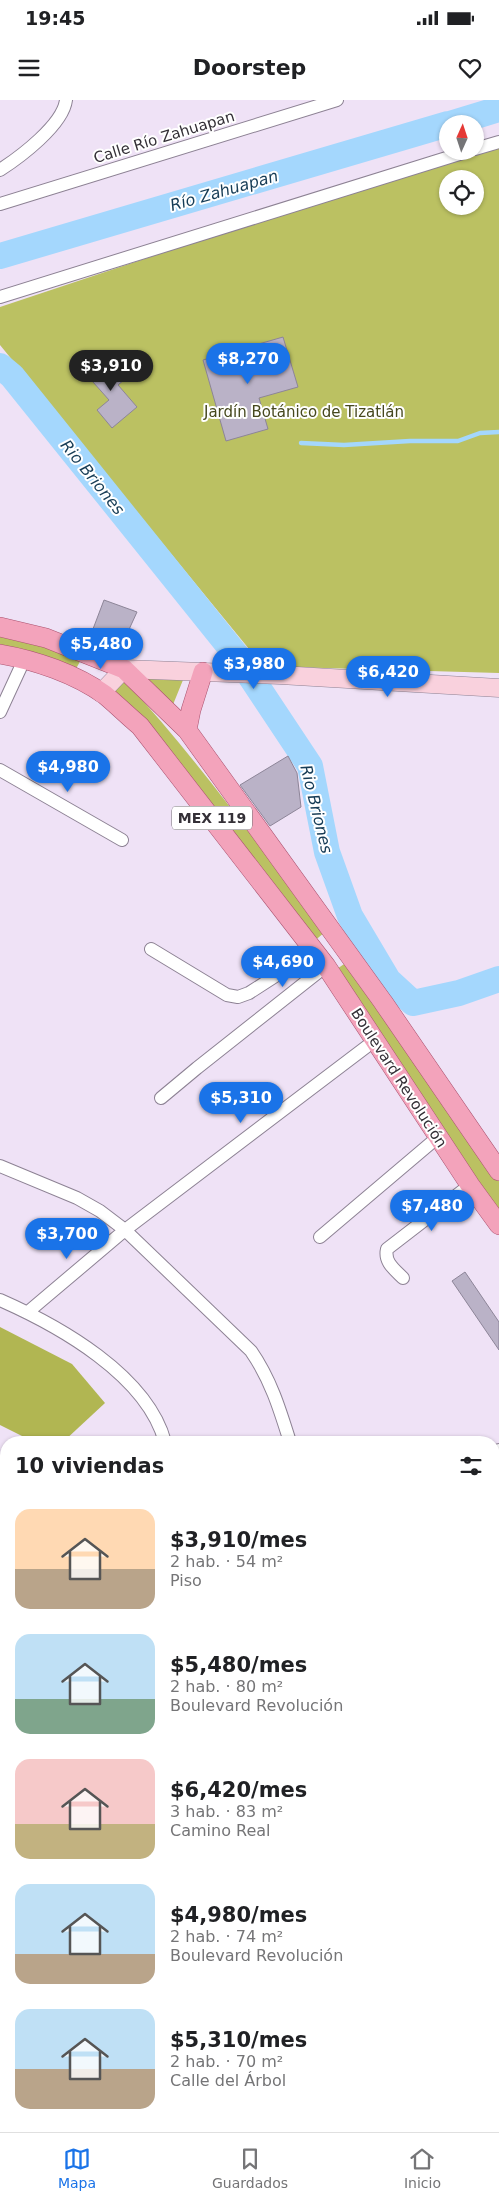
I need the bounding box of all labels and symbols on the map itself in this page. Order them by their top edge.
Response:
street label: Calle Río Zahuapan [91,107,237,167]
north arrow [439,115,484,160]
water label: Río Zahuapan [168,166,280,215]
pin: $8,270 [207,342,289,385]
pin: $3,910 [70,350,152,392]
park label: Jardín Botánico de Tizatlán [203,403,404,421]
water label: Rio Briones [57,436,128,518]
pin: $5,480 [60,628,142,670]
pin: $3,980 [213,648,295,690]
pin: $6,420 [347,656,429,698]
pin: $4,980 [27,750,109,793]
water label: Rio Briones [296,763,337,855]
road number: MEX 119 [172,806,252,830]
pin: $4,690 [242,946,324,988]
street label: Boulevard Revolución [347,1005,451,1151]
pin: $5,310 [200,1082,282,1124]
pin: $7,480 [391,1190,473,1232]
pin: $3,700 [26,1218,108,1260]

